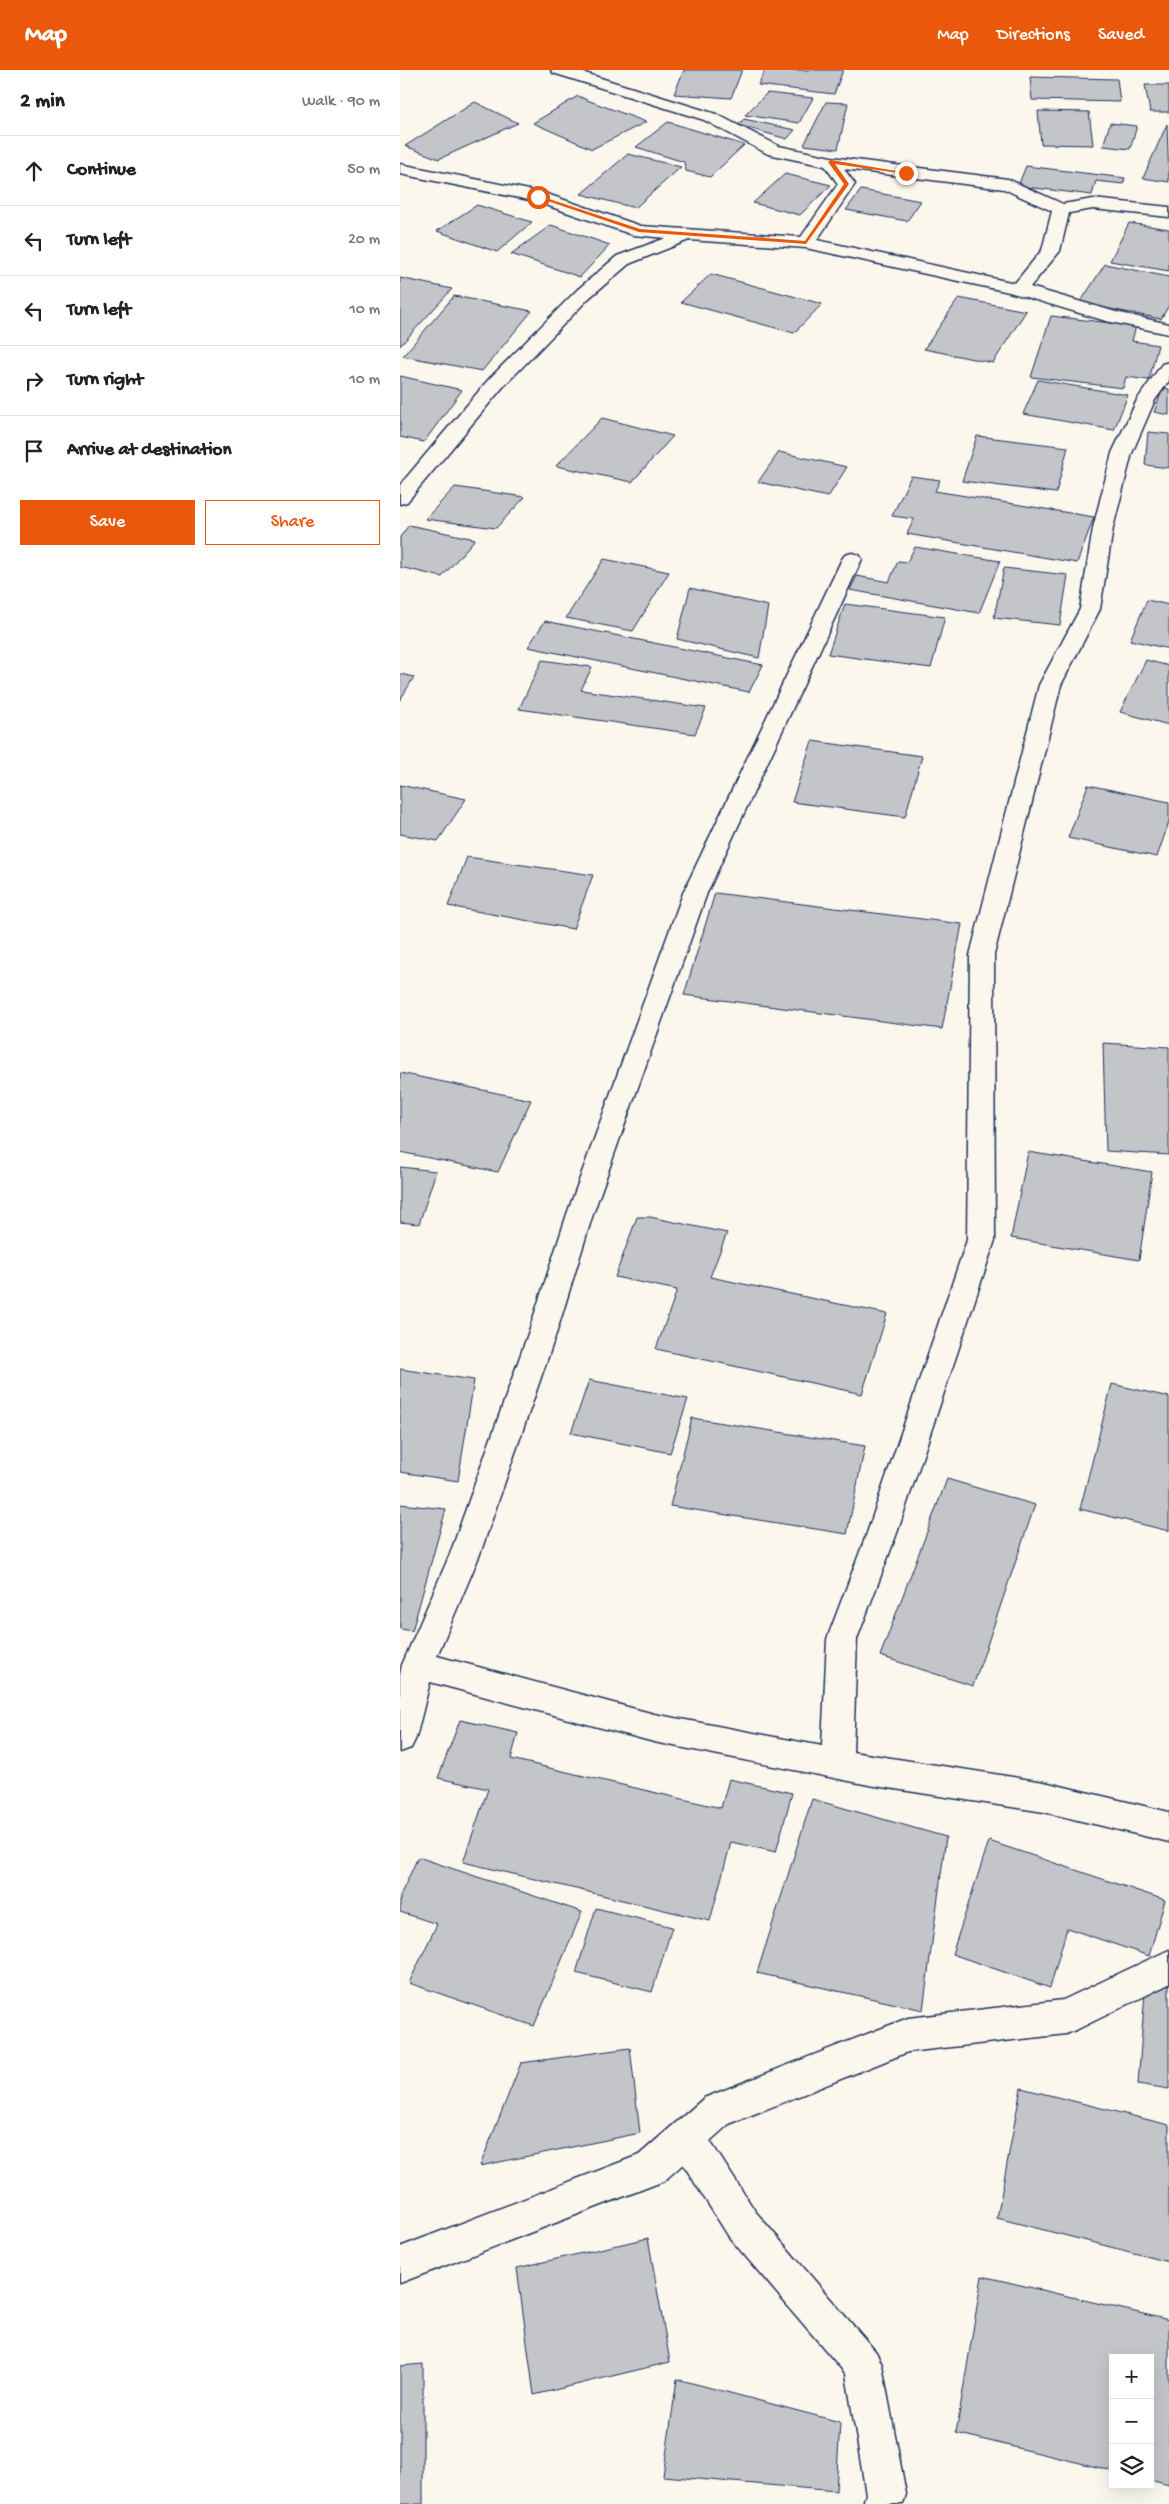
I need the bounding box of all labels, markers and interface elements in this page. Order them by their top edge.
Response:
text: Map [25,21,67,50]
text: Map [937,25,969,46]
text: Directions [997,25,1070,46]
text: Saved [1098,25,1144,46]
text: 2 min [20,90,65,115]
text: Walk · 90 m [302,93,380,112]
icon: ahead [20,157,48,185]
text: Continue [67,159,136,182]
text: 50 m [347,161,380,180]
route end [895,162,918,185]
route start [527,186,550,209]
icon: left [20,227,48,255]
text: Turn left [67,229,131,252]
text: 20 m [348,231,380,250]
icon: left [20,297,48,325]
text: Turn left [67,299,131,322]
text: 10 m [349,301,380,320]
icon: right [20,367,48,395]
text: Turn right [67,369,143,392]
text: 10 m [349,371,380,390]
icon: arrive [20,437,48,465]
text: Arrive at destination [67,439,231,462]
button: Save [20,500,195,545]
button: Share [205,500,380,545]
map controls [1109,2354,1154,2489]
button: + [1109,2354,1154,2399]
button: − [1109,2399,1154,2444]
button: layers [1109,2444,1154,2489]

